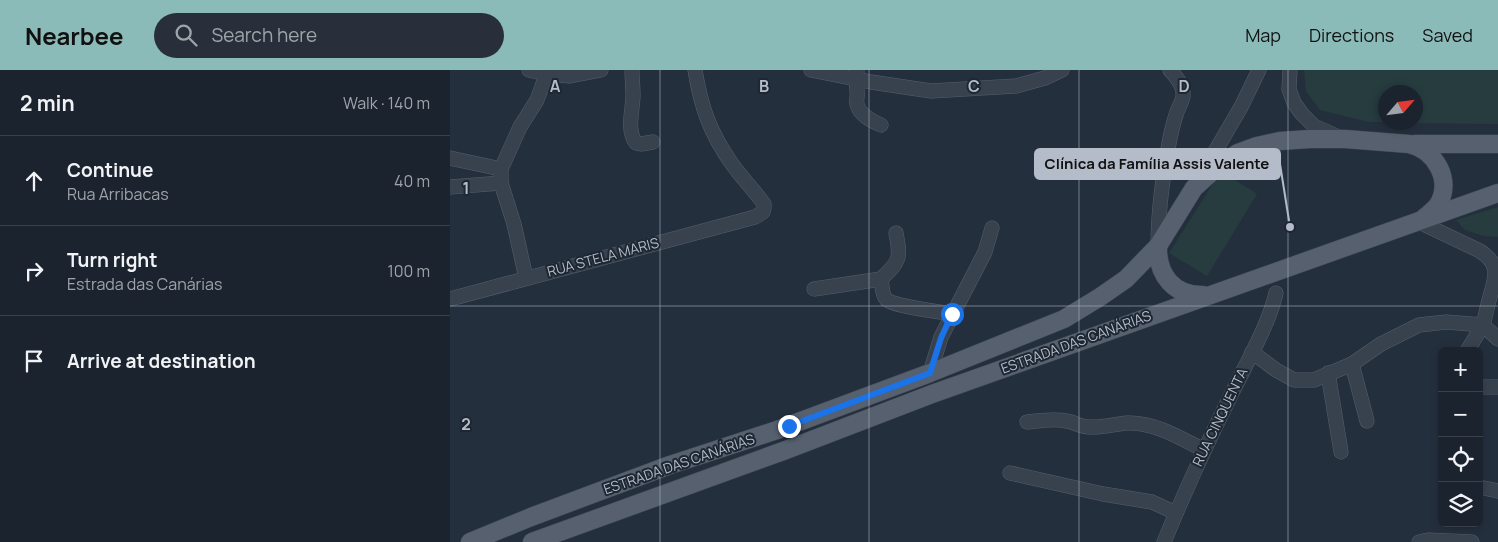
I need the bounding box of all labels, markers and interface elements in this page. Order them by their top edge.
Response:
search box [154,13,504,58]
text: Nearbee [25,19,124,52]
icon: search [172,21,200,49]
text: Search here [212,22,317,48]
text: Map [1245,23,1281,47]
text: Directions [1309,23,1394,47]
text: Saved [1422,23,1473,47]
text: A [550,75,561,97]
text: B [759,75,769,97]
text: C [968,75,980,97]
text: D [1178,75,1190,97]
north arrow [1378,85,1423,130]
text: 2 min [20,89,75,117]
text: Walk · 140 m [343,92,430,114]
callout: Clínica da Família Assis Valente [1035,149,1280,179]
text: Clínica da Família Assis Valente [1045,153,1269,174]
text: Continue [67,157,153,183]
icon: ahead [20,167,48,195]
text: 40 m [394,170,430,192]
text: 1 [462,177,470,199]
text: Rua Arribacas [67,183,169,205]
street label: RUA STELA MARIS [545,232,661,281]
text: Turn right [67,247,157,273]
icon: right [20,257,48,285]
text: 100 m [387,260,430,282]
text: Estrada das Canárias [67,273,222,295]
route start [941,303,964,326]
street label: ESTRADA DAS CANÁRIAS [998,305,1154,378]
icon: arrive [20,347,48,375]
map controls [1438,347,1483,527]
button: + [1438,347,1483,392]
text: Arrive at destination [67,348,256,374]
street label: RUA CINQUENTA [1188,364,1252,469]
button: − [1438,392,1483,437]
text: 2 [461,413,471,435]
route end [778,415,801,438]
street label: ESTRADA DAS CANÁRIAS [601,429,757,498]
button: locate [1438,437,1483,482]
button: layers [1438,482,1483,527]

